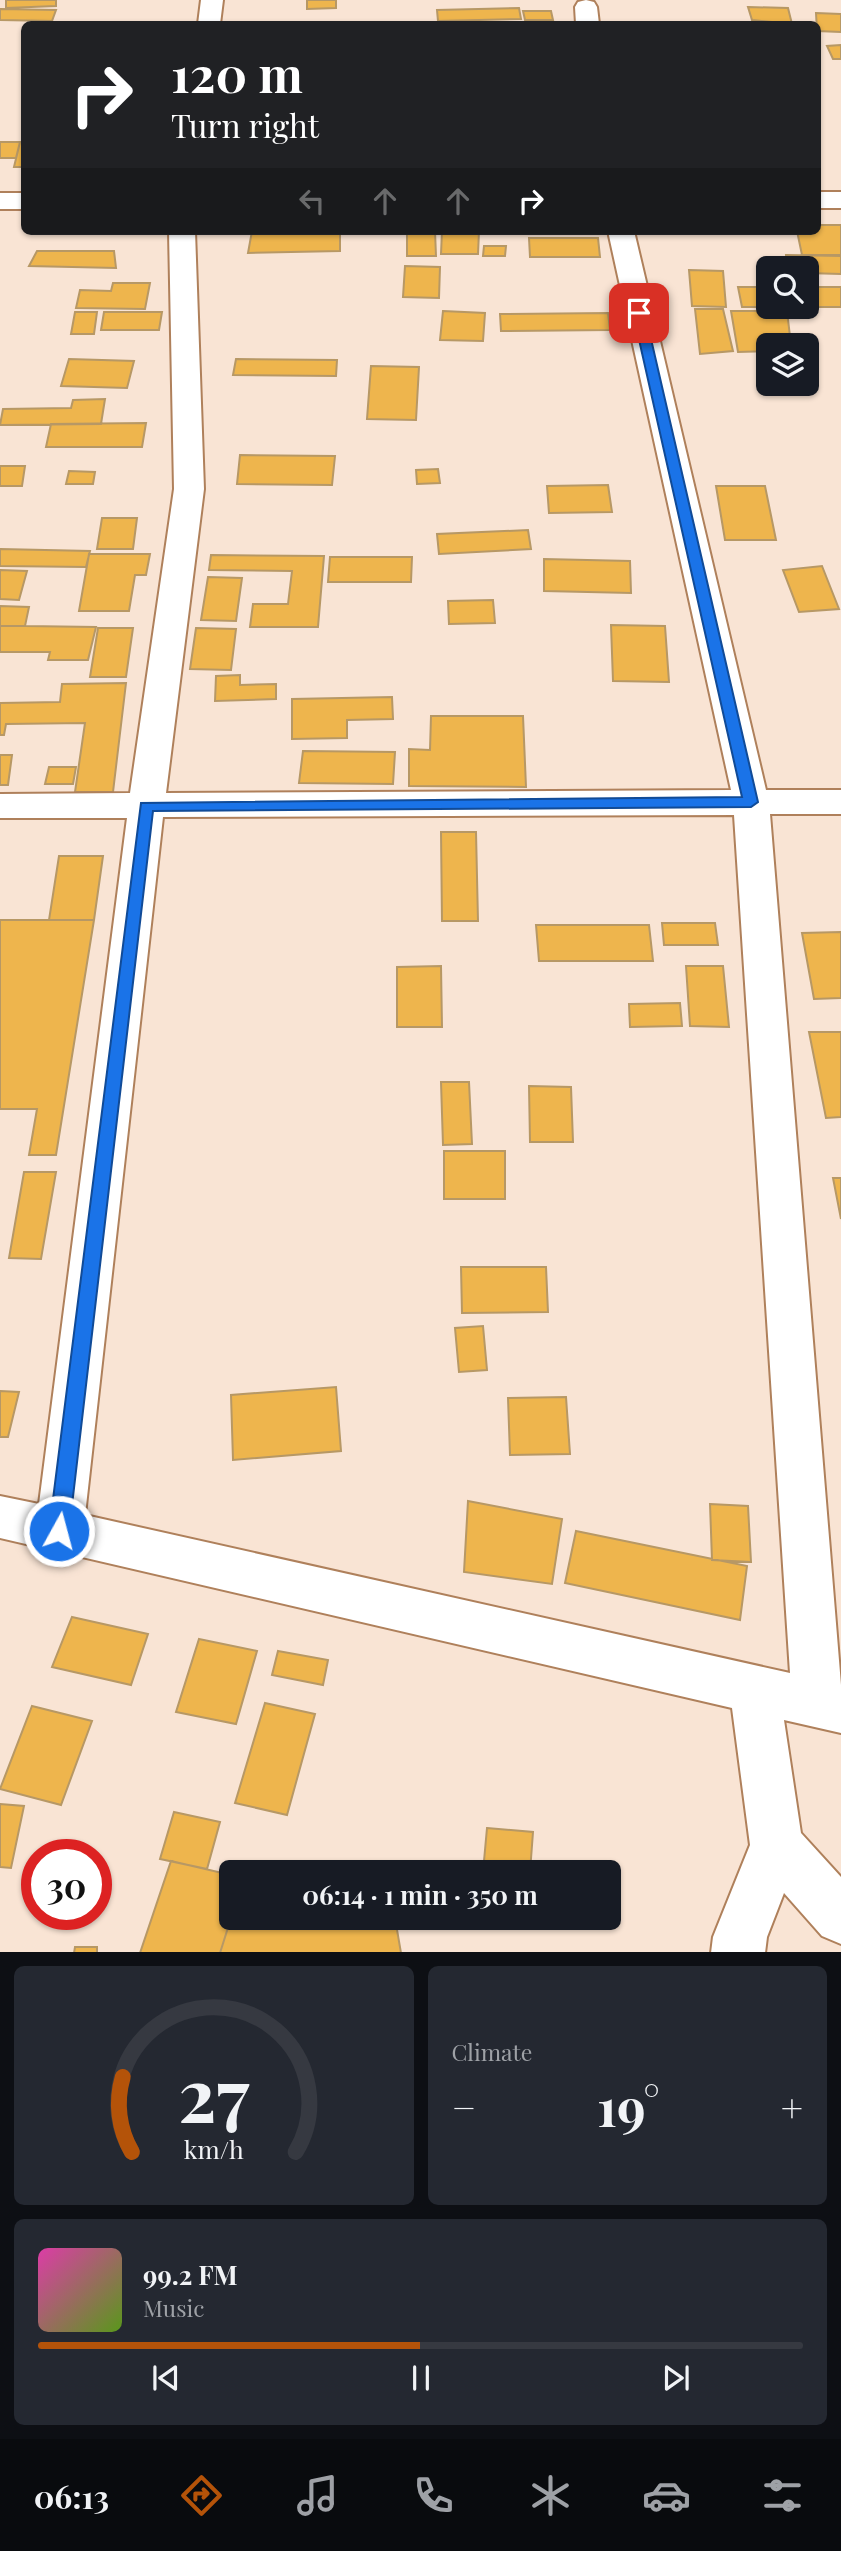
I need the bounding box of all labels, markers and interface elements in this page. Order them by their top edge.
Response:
text: 120 m [171,40,303,105]
icon: right [56,49,147,140]
text: Turn right [171,103,319,146]
icon: left [293,182,331,220]
icon: ahead [366,182,404,220]
icon: ahead [439,182,477,220]
icon: right [512,182,550,220]
map controls [756,256,819,396]
button: search [756,256,819,319]
pin [609,283,669,343]
icon: arrive [620,294,658,332]
button: layers [756,333,819,396]
position arrow [22,1494,96,1568]
speed limit sign: 30 [21,1839,112,1930]
text: 06:14 · 1 min · 350 m [302,1877,538,1912]
text: Climate [452,2036,532,2067]
text: 27 [178,2043,250,2140]
text: 19° [597,2071,660,2140]
text: − [452,2081,476,2132]
text: + [781,2081,803,2132]
text: km/h [184,2131,244,2164]
text: 99.2 FM [143,2257,238,2292]
text: Music [143,2292,204,2323]
icon: previous [147,2359,185,2397]
icon: pause [402,2359,440,2397]
icon: next [657,2359,695,2397]
icon: directions [177,2471,226,2520]
icon: music [293,2471,342,2520]
icon: phone [409,2471,458,2520]
icon: climate [526,2471,575,2520]
icon: car [642,2471,691,2520]
icon: filters [758,2471,807,2520]
text: 06:13 [34,2474,109,2517]

